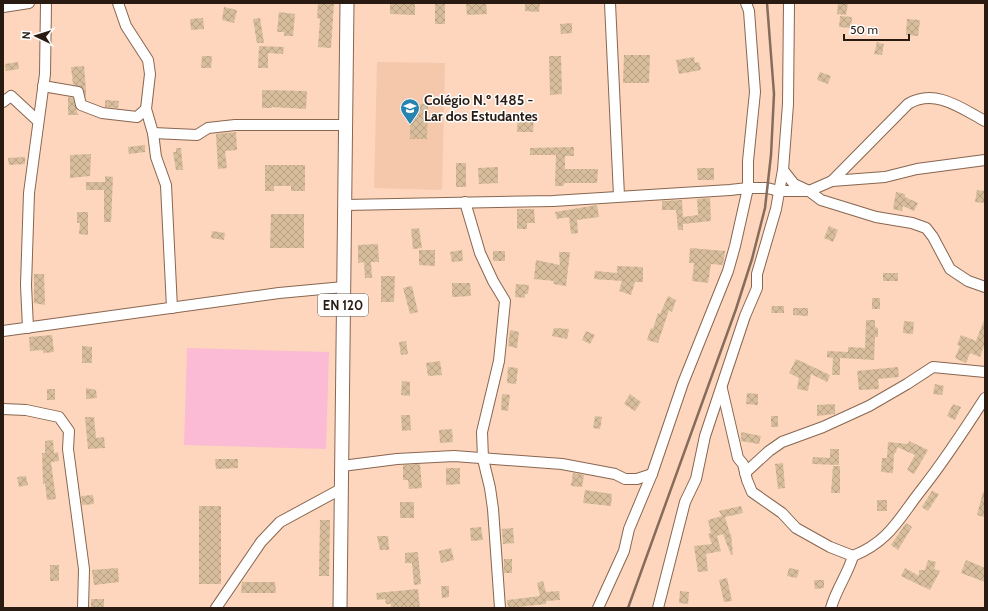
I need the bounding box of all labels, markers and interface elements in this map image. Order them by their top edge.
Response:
north arrow [16,16,56,56]
scale bar [844,16,909,42]
text: 50 m [850,22,878,37]
text: N [19,31,33,40]
place label: Colégio N.º 1485 - Lar dos Estudantes [424,91,538,125]
school or university icon: Colégio N.º 1485 - Lar dos Estudantes [399,97,421,125]
road number: EN 120 [318,294,368,316]

